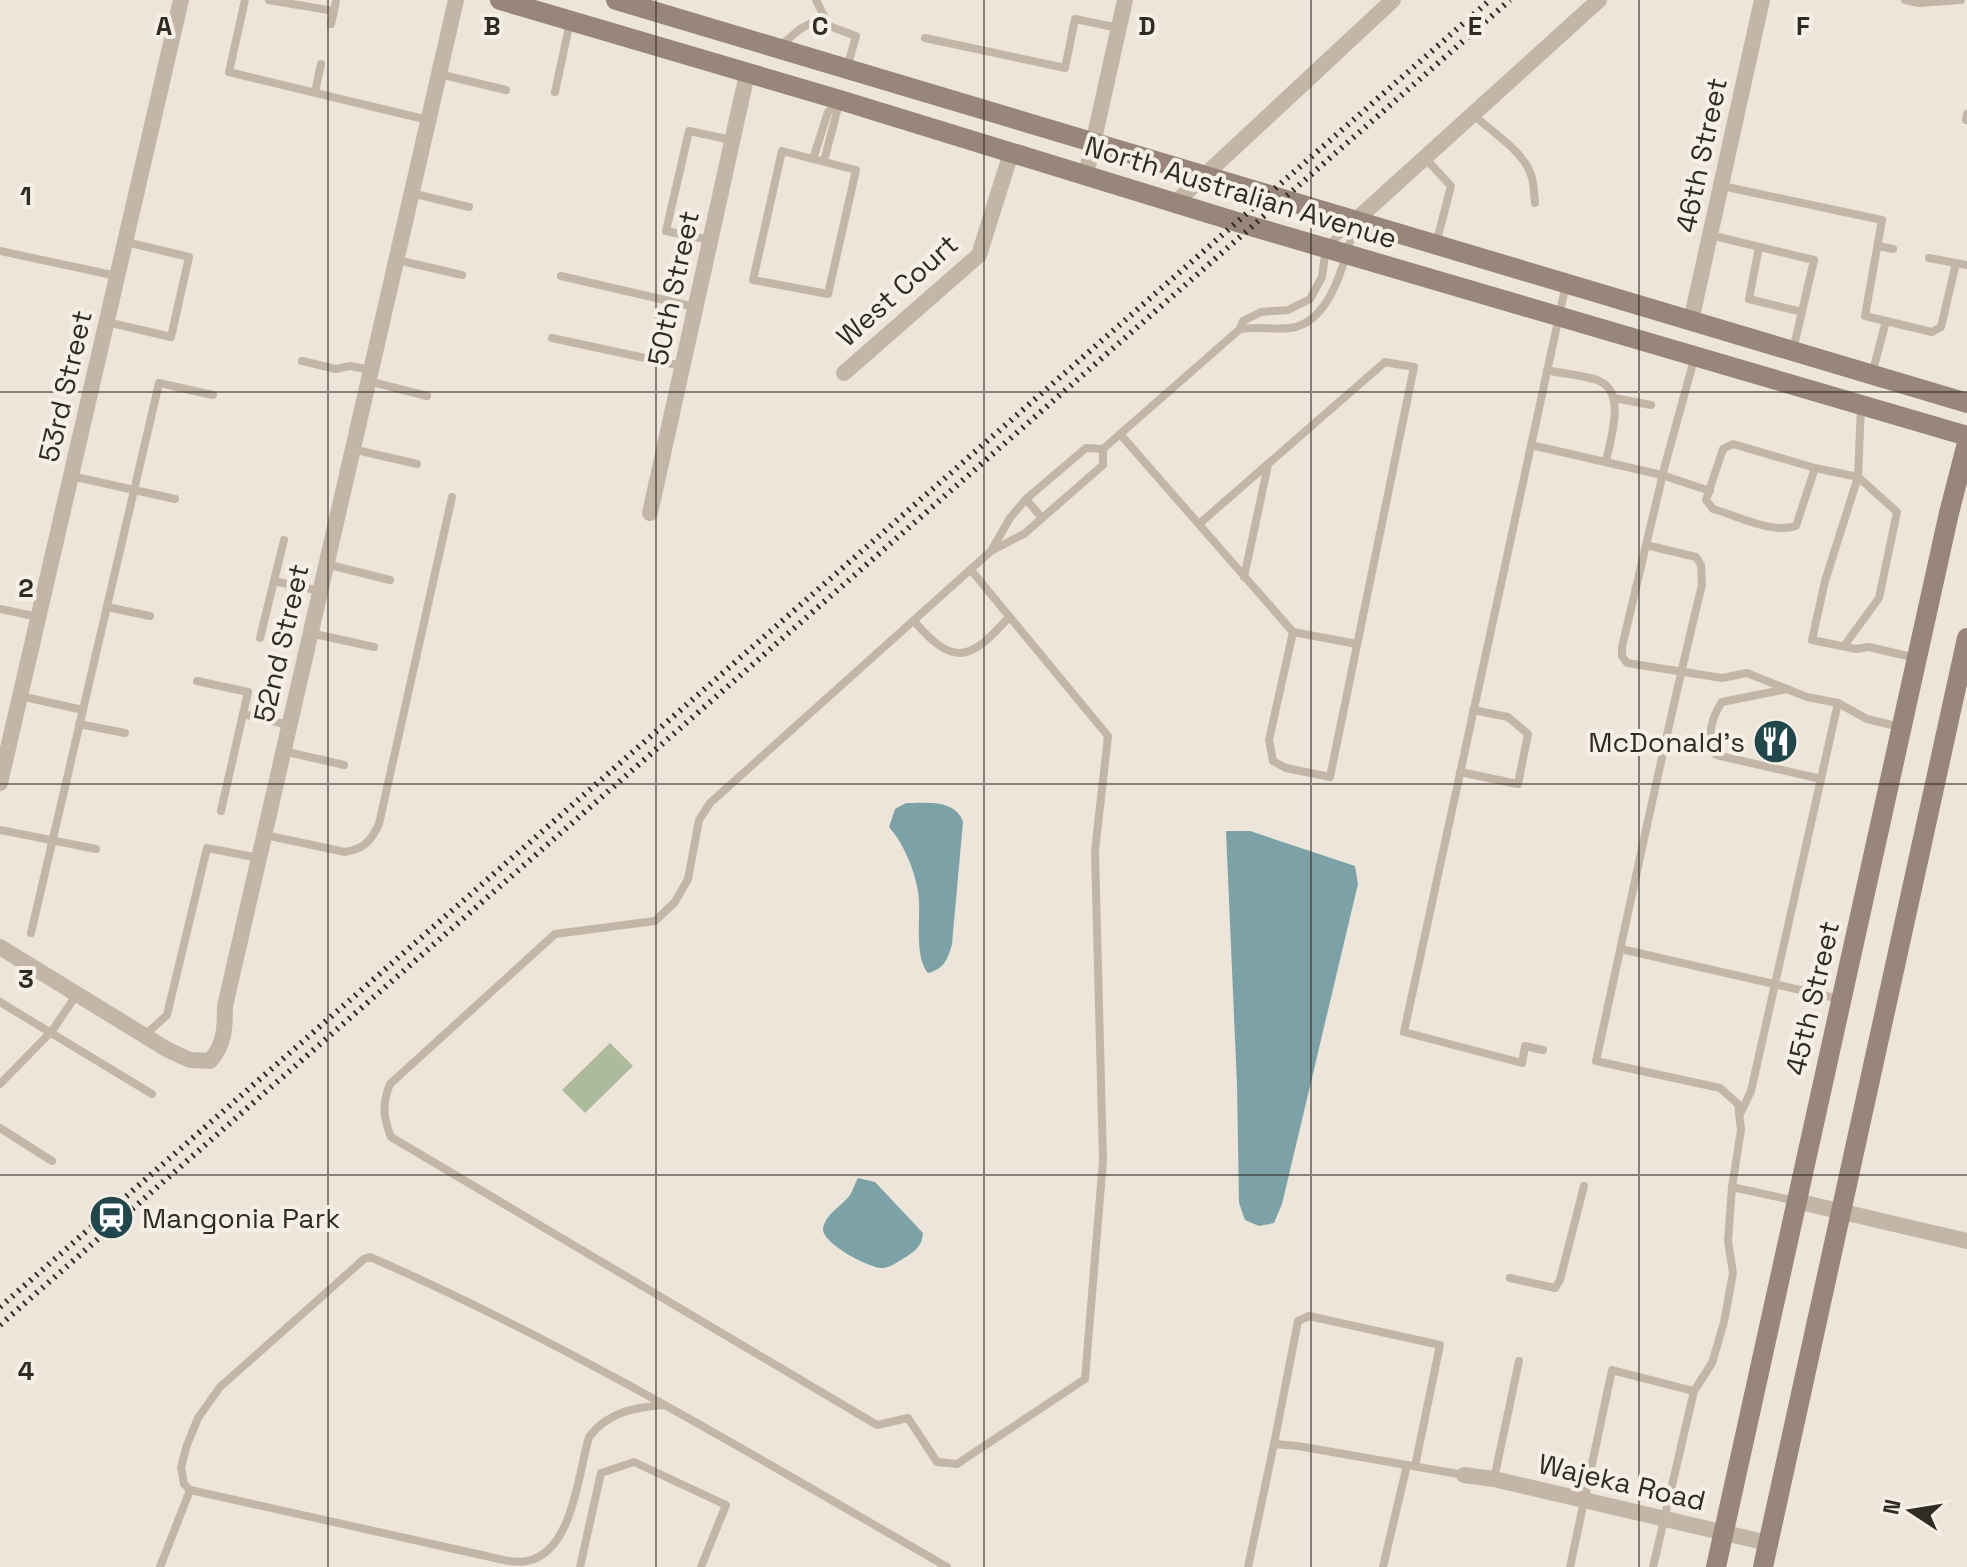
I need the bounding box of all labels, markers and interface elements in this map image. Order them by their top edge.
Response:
text: A [156,9,173,43]
text: B [483,9,501,43]
text: C [812,9,828,43]
text: D [1138,9,1156,43]
text: E [1468,9,1482,43]
text: F [1796,9,1810,43]
street label: 46th Street [1667,74,1735,236]
street label: North Australian Avenue [1081,127,1401,257]
text: 1 [20,179,32,213]
street label: 50th Street [639,207,707,369]
street label: West Court [829,226,965,354]
street label: 53rd Street [30,307,100,465]
street label: 52nd Street [245,560,317,726]
text: 2 [18,571,34,605]
restaurant icon: McDonald's [1752,718,1800,766]
place label: McDonald's [1588,724,1745,760]
street label: 45th Street [1777,917,1847,1079]
text: 3 [18,962,34,996]
station icon: Mangonia Park [87,1194,135,1242]
place label: Mangonia Park [142,1200,340,1236]
text: 4 [18,1354,34,1388]
street label: Wajeka Road [1535,1445,1709,1519]
north arrow [1871,1471,1951,1551]
text: N [1876,1497,1907,1517]

